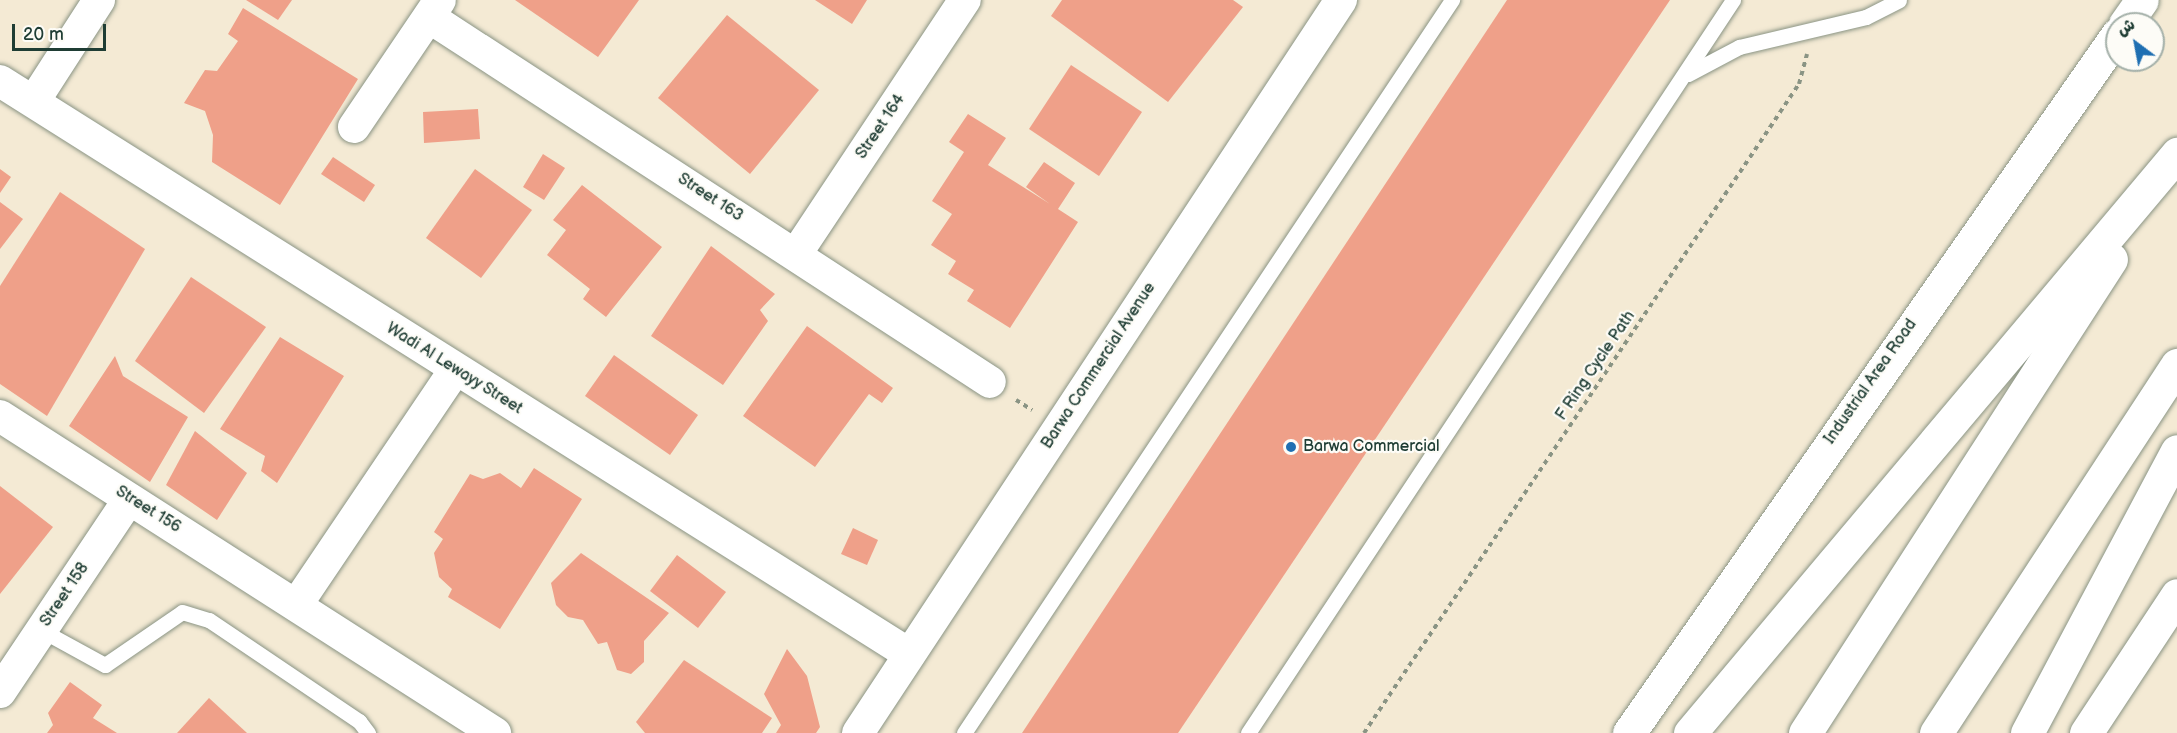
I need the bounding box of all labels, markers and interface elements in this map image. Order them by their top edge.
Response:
scale bar [15,12,110,50]
north arrow [2105,12,2165,72]
text: ش [2114,15,2139,41]
text: 20 m [23,24,64,45]
street label: Street 164 [852,91,910,163]
street label: Street 163 [674,170,746,226]
street label: Barwa Commercial Avenue [1038,279,1160,453]
street label: F Ring Cycle Path [1552,308,1640,424]
street label: Industrial Area Road [1821,316,1921,448]
street label: Wadi Al Lewayy Street [382,319,526,419]
place label: Barwa Commercial [1303,437,1440,457]
marker: Barwa Commercial [1284,440,1298,454]
street label: Street 156 [112,482,184,538]
street label: Street 158 [37,559,93,631]

